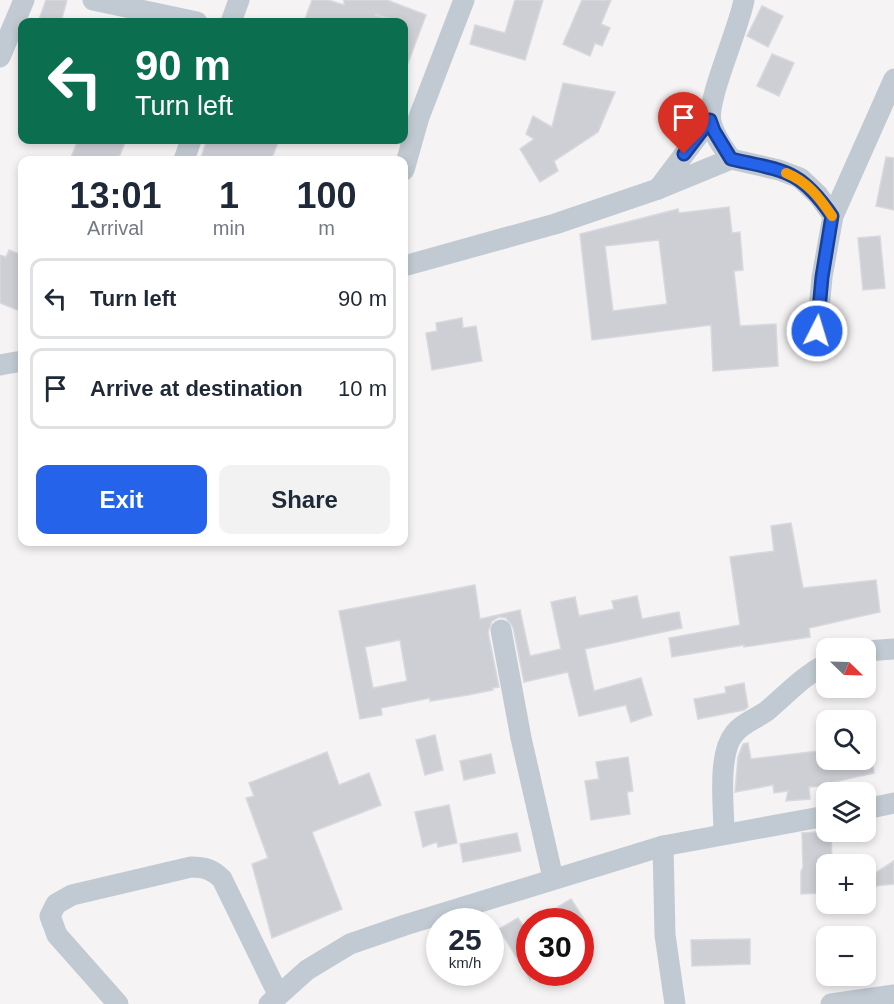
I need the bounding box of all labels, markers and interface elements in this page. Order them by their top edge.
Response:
icon: left [36,42,114,120]
text: 90 m [135,42,231,89]
text: Turn left [135,91,233,121]
pin [658,92,709,154]
icon: arrive [667,101,700,134]
text: 13:01 [69,175,161,216]
text: 1 [219,175,239,216]
text: 100 [296,175,357,216]
text: Arrival [87,217,144,239]
text: min [213,217,245,239]
text: m [318,217,335,239]
icon: left [39,282,72,315]
text: Turn left [90,286,176,311]
text: 90 m [338,286,387,311]
position arrow [785,299,849,363]
icon: arrive [39,372,72,405]
text: Arrive at destination [90,376,303,401]
text: 10 m [338,376,387,401]
button: Exit [36,465,207,534]
button: Share [219,465,390,534]
north arrow [816,638,876,698]
map controls [816,638,876,986]
button: search [816,710,876,770]
button: layers [816,782,876,842]
button: + [816,854,876,914]
speed limit sign: 30 [516,908,594,986]
text: 25 [448,923,482,956]
button: − [816,926,876,986]
text: km/h [449,954,481,971]

